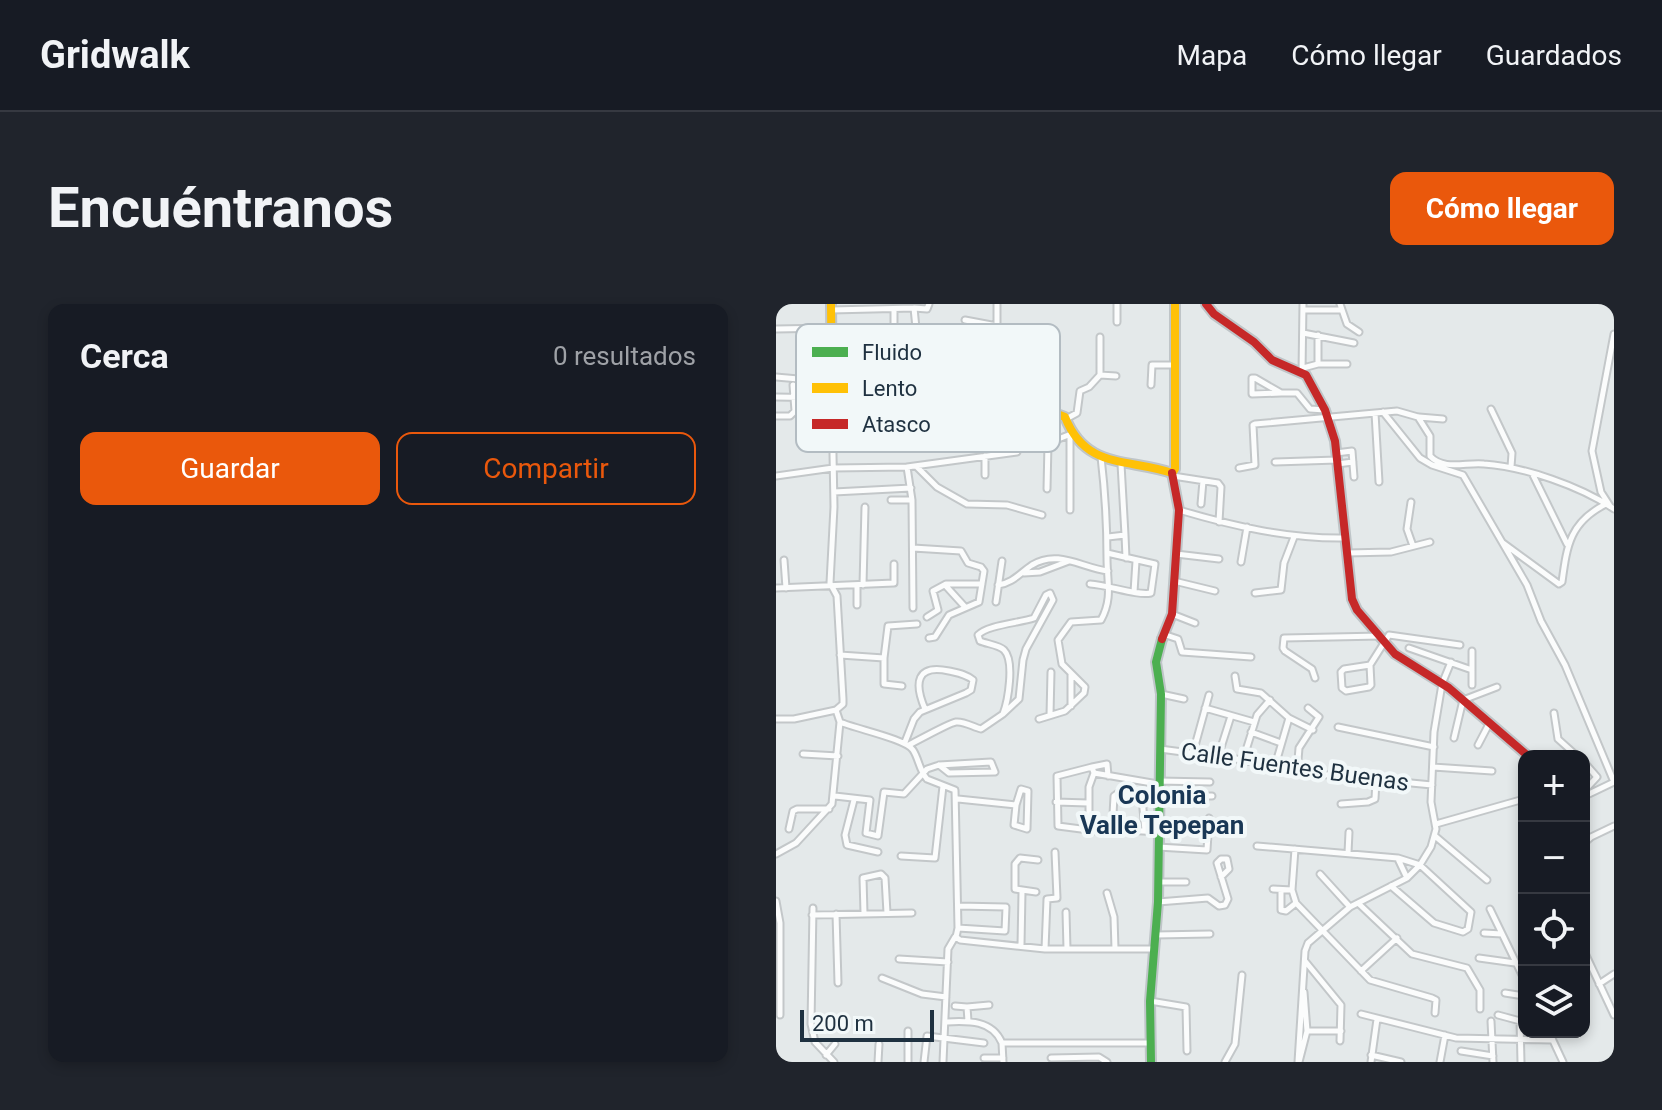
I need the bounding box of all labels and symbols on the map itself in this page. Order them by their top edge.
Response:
legend [796,324,1060,452]
text: Fluido [862,340,922,365]
text: Lento [862,376,917,401]
text: Atasco [862,412,931,437]
street label: Calle Fuentes Buenas [1179,737,1411,797]
district label: Colonia Valle Tepepan [1080,780,1244,840]
scale bar [800,1006,934,1042]

